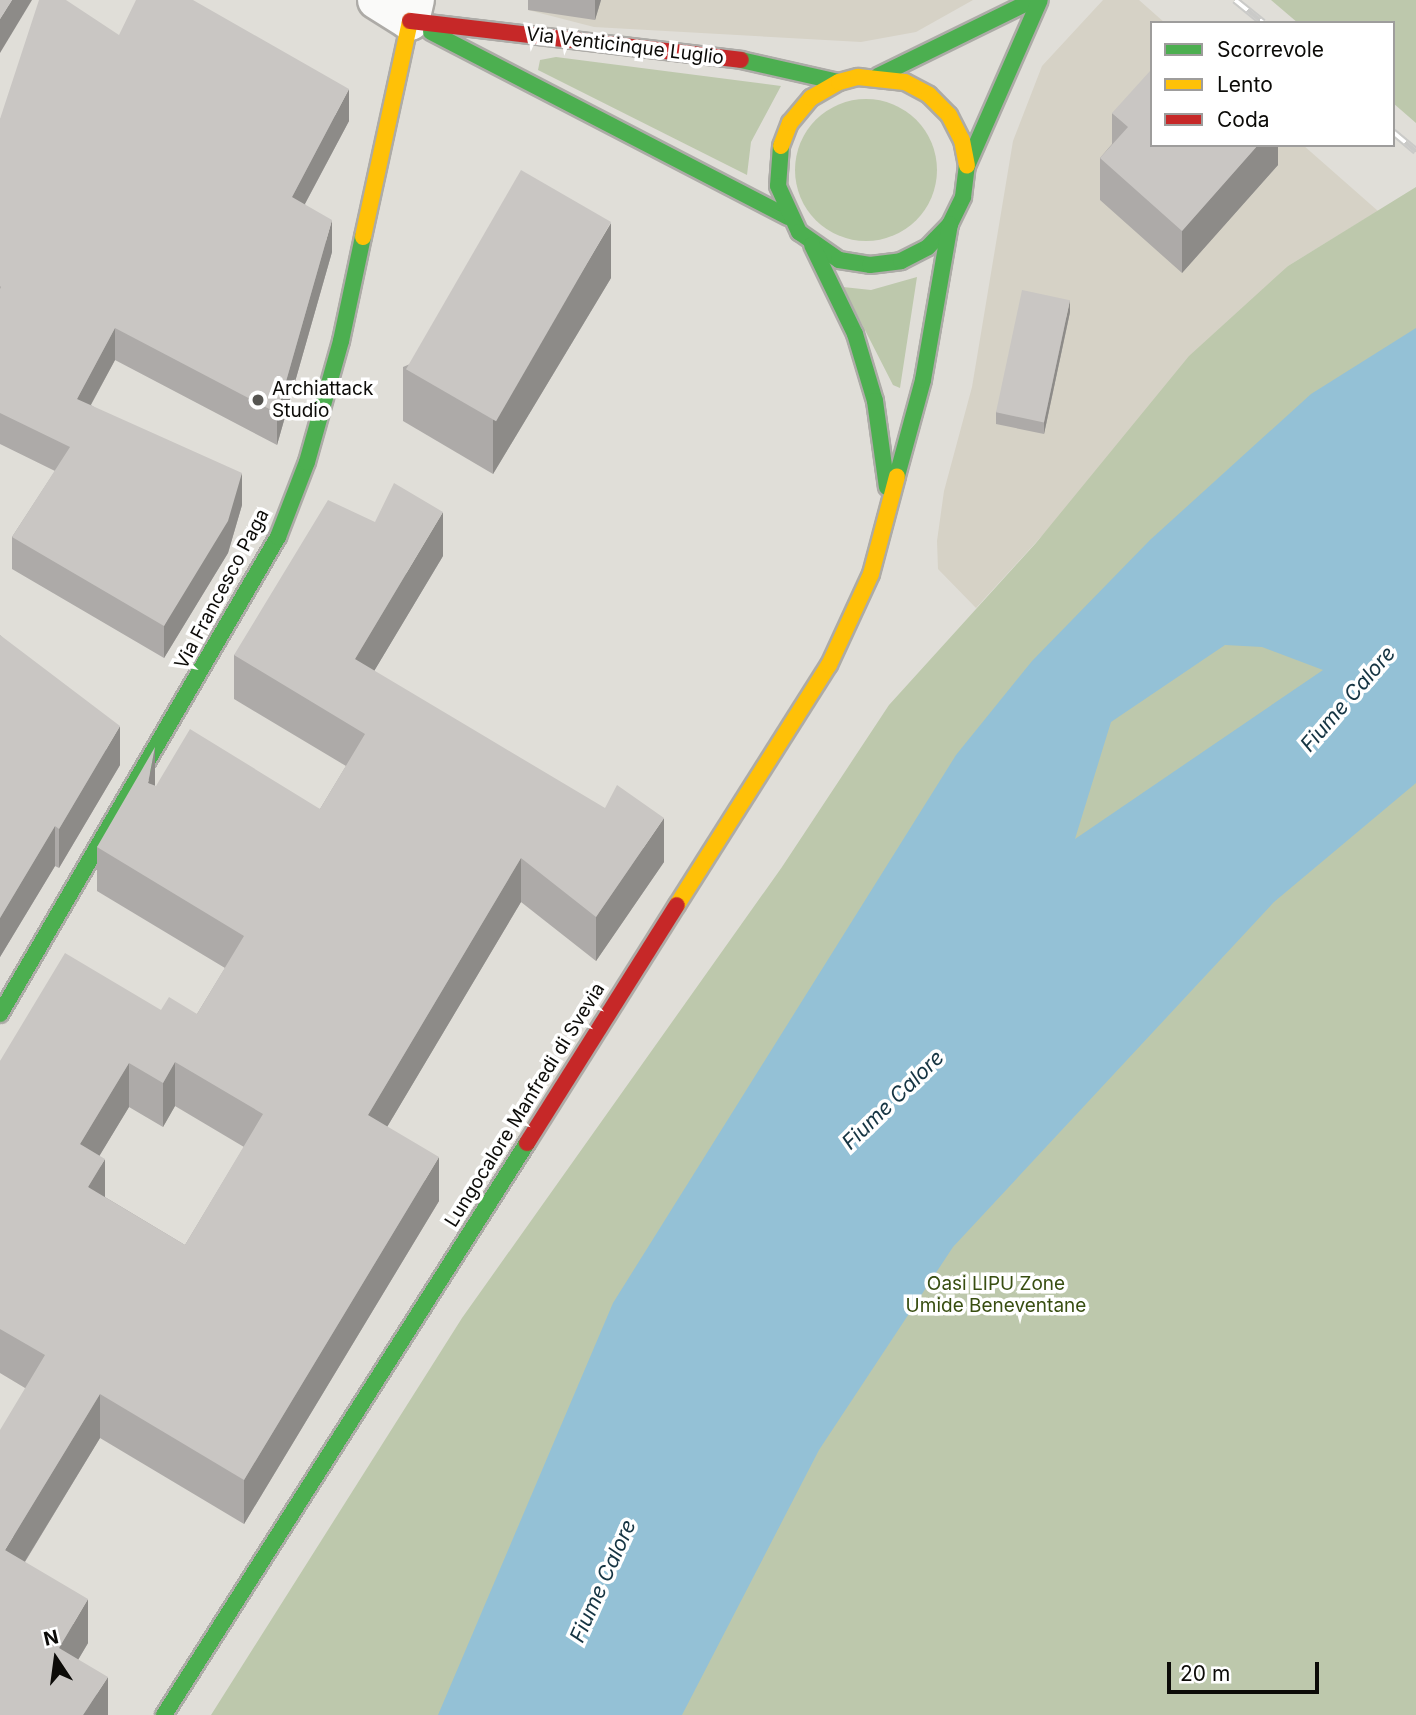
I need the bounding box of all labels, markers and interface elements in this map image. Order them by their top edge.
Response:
legend [1150,21,1395,147]
street label: Via Venticinque Luglio [525,23,725,69]
text: Scorrevole [1217,37,1324,62]
text: Lento [1217,72,1273,97]
text: Coda [1217,107,1270,132]
place label: Archiattack Studio [272,378,373,422]
marker: Archiattack Studio [250,392,266,408]
street label: Via Francesco Paga [170,505,274,673]
water label: Fiume Calore [1295,641,1401,757]
street label: Lungocalore Manfredi di Svevia [440,979,610,1231]
water label: Fiume Calore [837,1045,949,1155]
park label: Oasi LIPU Zone Umide Beneventane [906,1273,1086,1317]
water label: Fiume Calore [565,1516,641,1646]
north arrow [21,1624,91,1694]
text: N [42,1625,61,1651]
scale bar [1171,1648,1323,1692]
text: 20 m [1180,1661,1230,1686]

